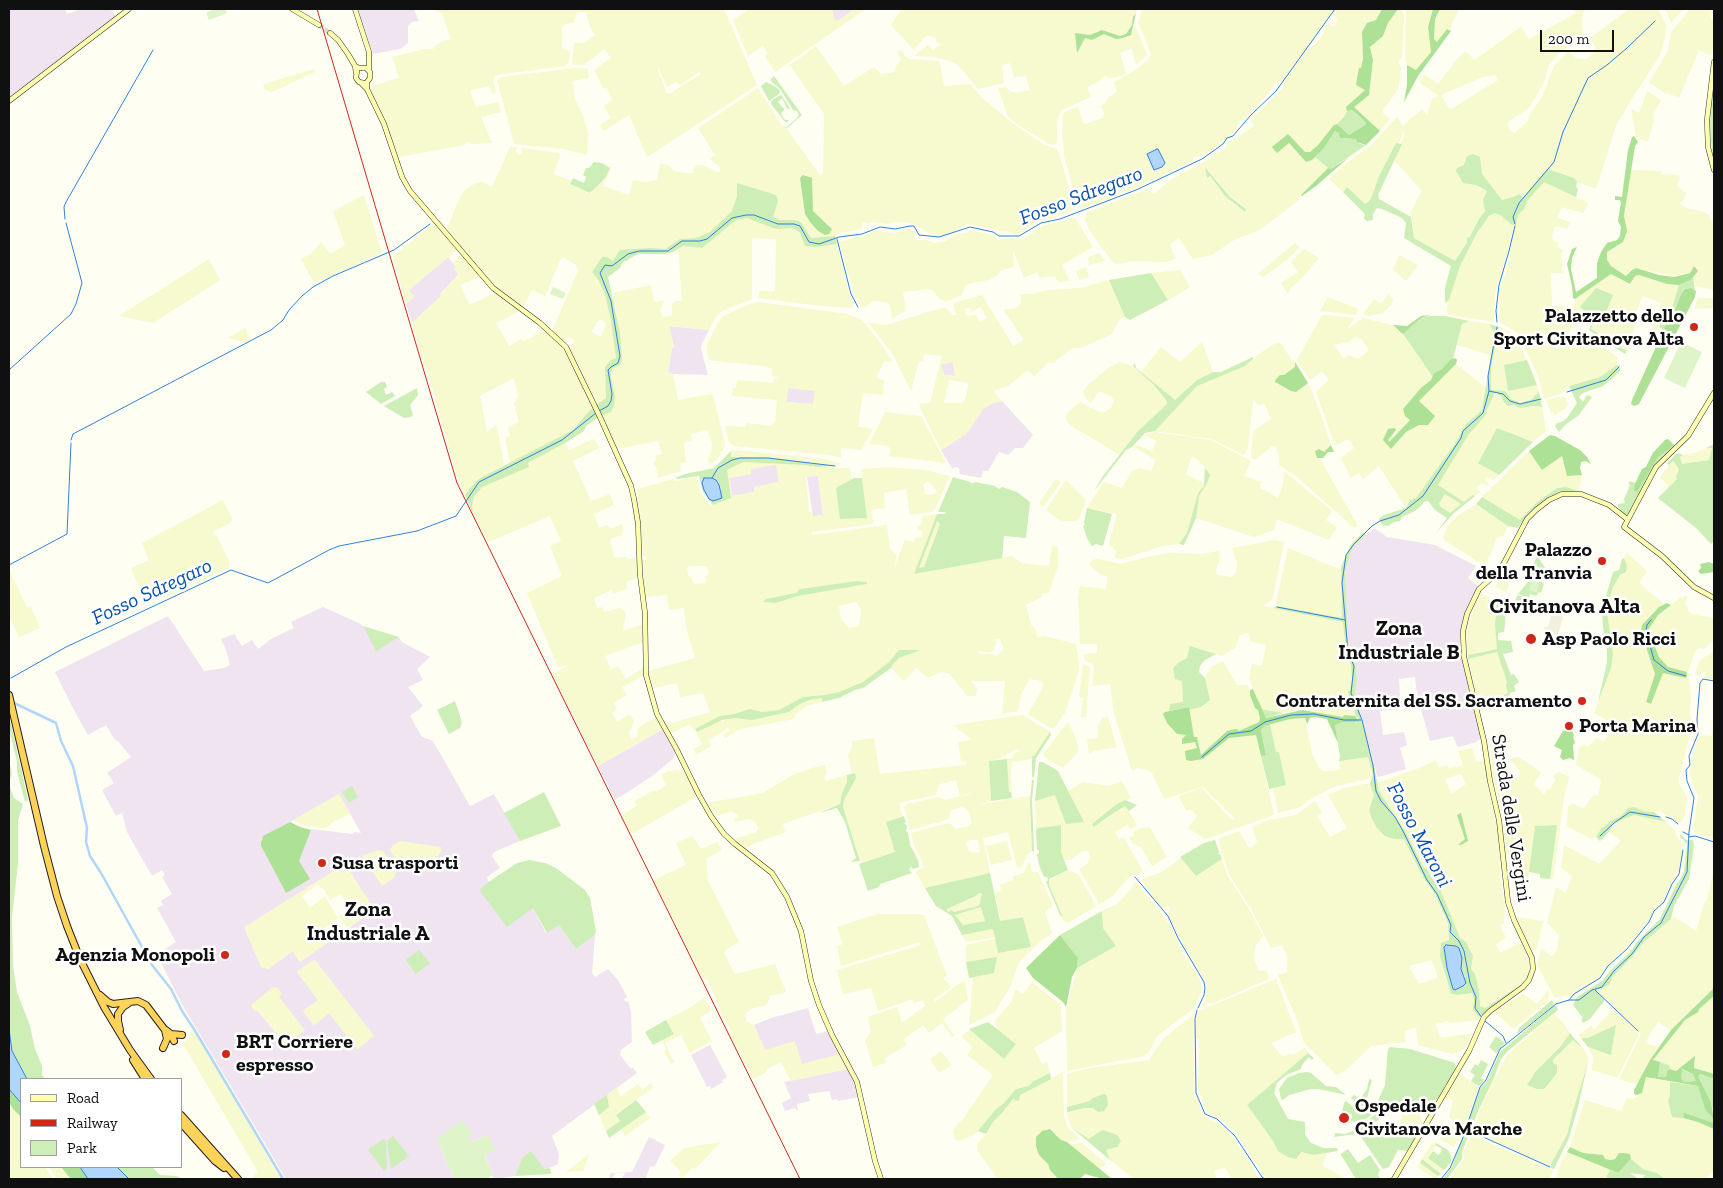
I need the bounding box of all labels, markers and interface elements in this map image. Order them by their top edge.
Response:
scale bar [1543,20,1617,52]
text: 200 m [1548,30,1589,48]
water label: Fosso Sdregaro [1016,161,1146,231]
place label: Palazzetto dello Sport Civitanova Alta [1493,304,1684,351]
marker: Palazzetto dello Sport Civitanova Alta [1688,321,1700,333]
place label: Palazzo della Tranvia [1476,538,1592,585]
water label: Fosso Sdregaro [88,553,216,631]
marker: Palazzo della Tranvia [1596,555,1608,567]
district label: Civitanova Alta [1490,594,1640,620]
district label: Zona Industriale B [1338,616,1460,666]
place label: Asp Paolo Ricci [1542,627,1676,651]
marker: Asp Paolo Ricci [1524,632,1538,646]
place label: Contraternita del SS. Sacramento [1276,689,1572,713]
marker: Contraternita del SS. Sacramento [1576,695,1588,707]
place label: Porta Marina [1579,714,1696,738]
marker: Porta Marina [1563,720,1575,732]
street label: Strada delle Vergini [1486,732,1536,904]
water label: Fosso Maroni [1381,778,1457,892]
place label: Susa trasporti [332,851,459,875]
marker: Susa trasporti [316,857,328,869]
district label: Zona Industriale A [307,897,429,947]
place label: Agenzia Monopoli [55,943,215,967]
marker: Agenzia Monopoli [219,949,231,961]
place label: BRT Corriere espresso [236,1030,353,1077]
marker: BRT Corriere espresso [220,1048,232,1060]
legend [20,1078,182,1168]
text: Road [67,1089,99,1107]
place label: Ospedale Civitanova Marche [1355,1094,1522,1141]
marker: Ospedale Civitanova Marche [1337,1111,1351,1125]
text: Railway [67,1114,118,1132]
text: Park [67,1139,97,1157]

